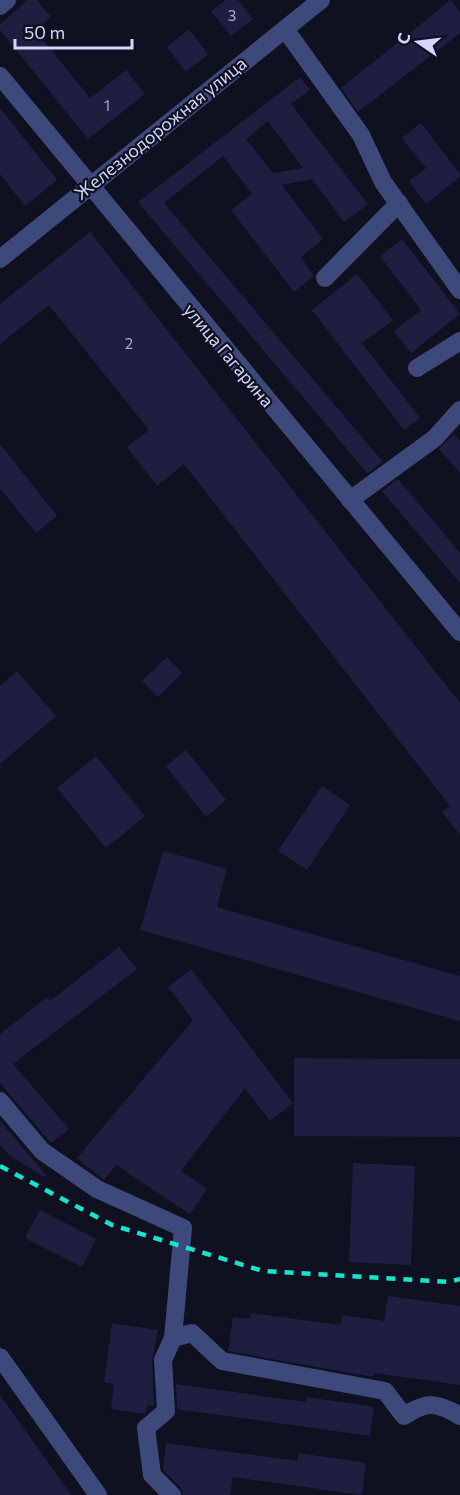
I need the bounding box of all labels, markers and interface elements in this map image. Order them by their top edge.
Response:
house number: 3 [228,6,236,24]
scale bar [15,12,132,50]
north arrow [388,12,448,72]
text: 50 m [24,21,65,43]
text: С [392,31,414,46]
street label: Железнодорожная улица [70,52,250,204]
house number: 1 [104,96,110,114]
street label: улица Гагарина [179,299,279,411]
house number: 2 [125,334,133,352]

